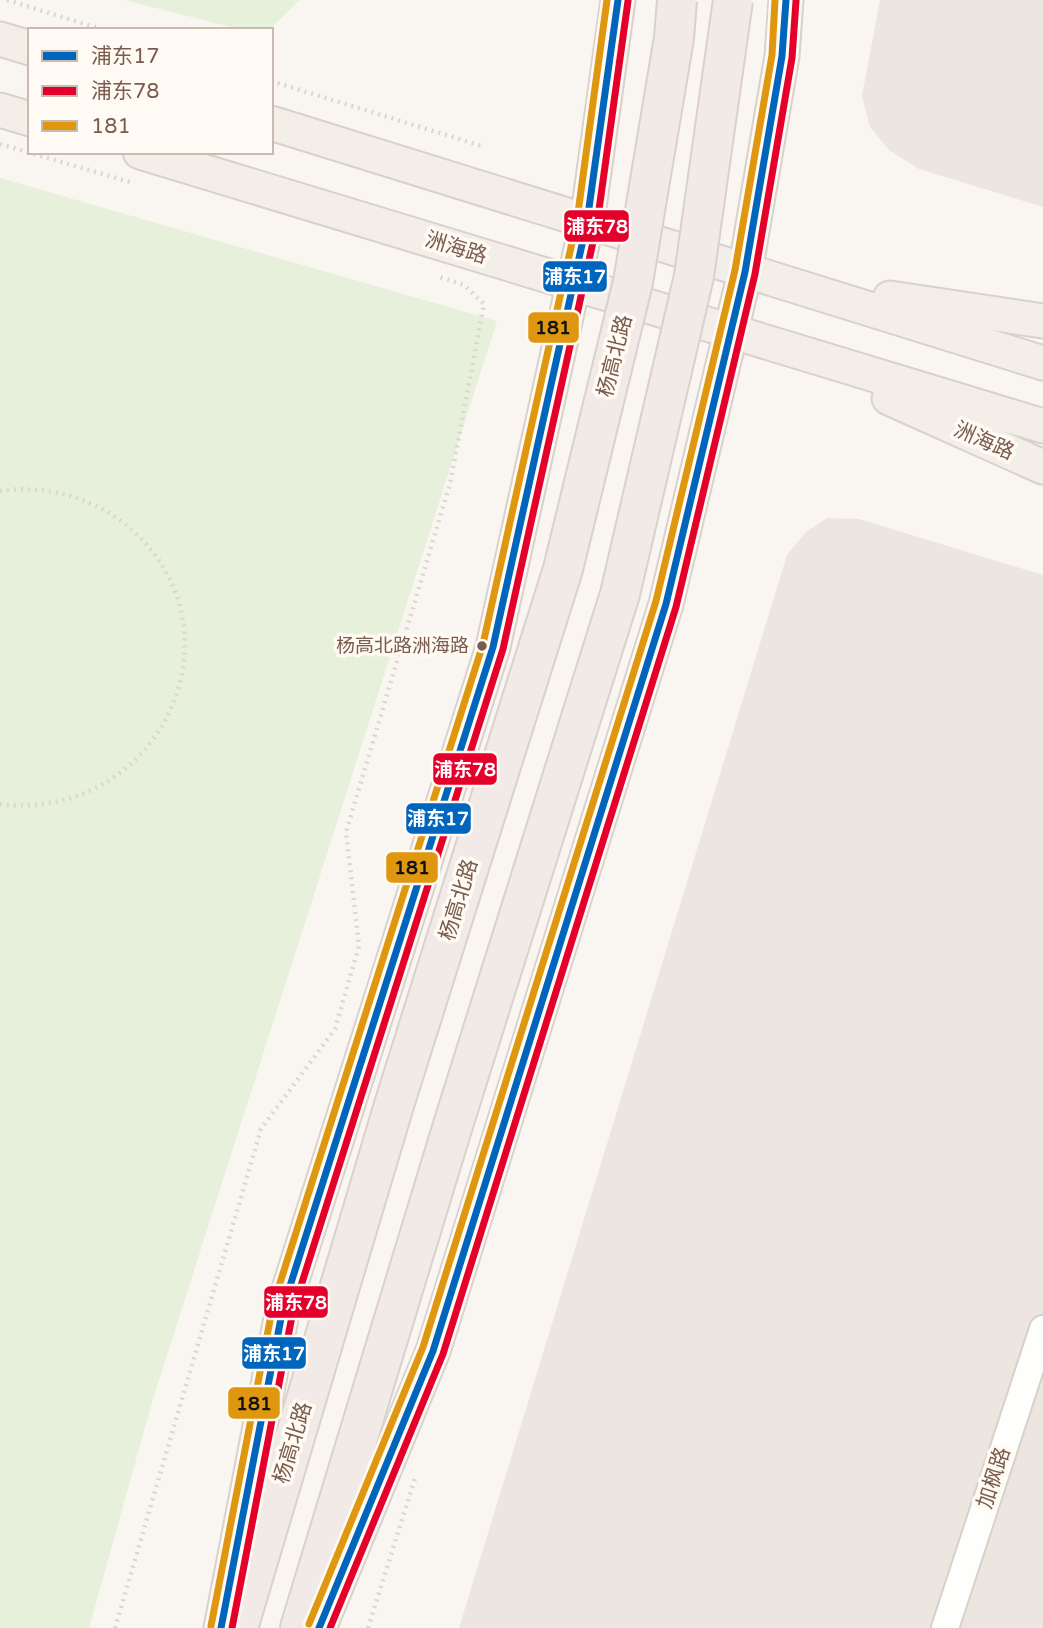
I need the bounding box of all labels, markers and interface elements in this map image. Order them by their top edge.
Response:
legend [28,28,273,154]
text: 浦东17 [91,44,159,69]
text: 浦东78 [91,79,159,104]
text: 181 [91,114,131,139]
line badge: 浦东78 [563,209,630,243]
text: 浦东78 [566,216,628,238]
street label: 洲海路 [422,227,490,269]
line badge: 浦东17 [542,260,608,293]
text: 浦东17 [544,266,606,288]
line badge: 181 [527,311,580,344]
street label: 杨高北路 [593,312,637,400]
text: 181 [535,317,571,339]
street label: 洲海路 [950,417,1018,465]
place label: 杨高北路洲海路 [336,635,469,657]
marker: 杨高北路洲海路 [475,639,489,653]
line badge: 浦东78 [432,752,498,786]
text: 浦东78 [434,759,496,781]
line badge: 浦东17 [405,802,472,835]
text: 浦东17 [407,808,469,830]
line badge: 181 [385,851,439,884]
street label: 杨高北路 [435,856,483,944]
text: 181 [394,857,430,879]
line badge: 浦东78 [263,1285,329,1319]
text: 浦东78 [265,1292,327,1314]
line badge: 浦东17 [241,1336,307,1370]
text: 浦东17 [243,1343,305,1365]
line badge: 181 [227,1386,281,1420]
text: 181 [236,1393,272,1415]
street label: 杨高北路 [269,1399,317,1487]
street label: 加枫路 [972,1444,1016,1512]

